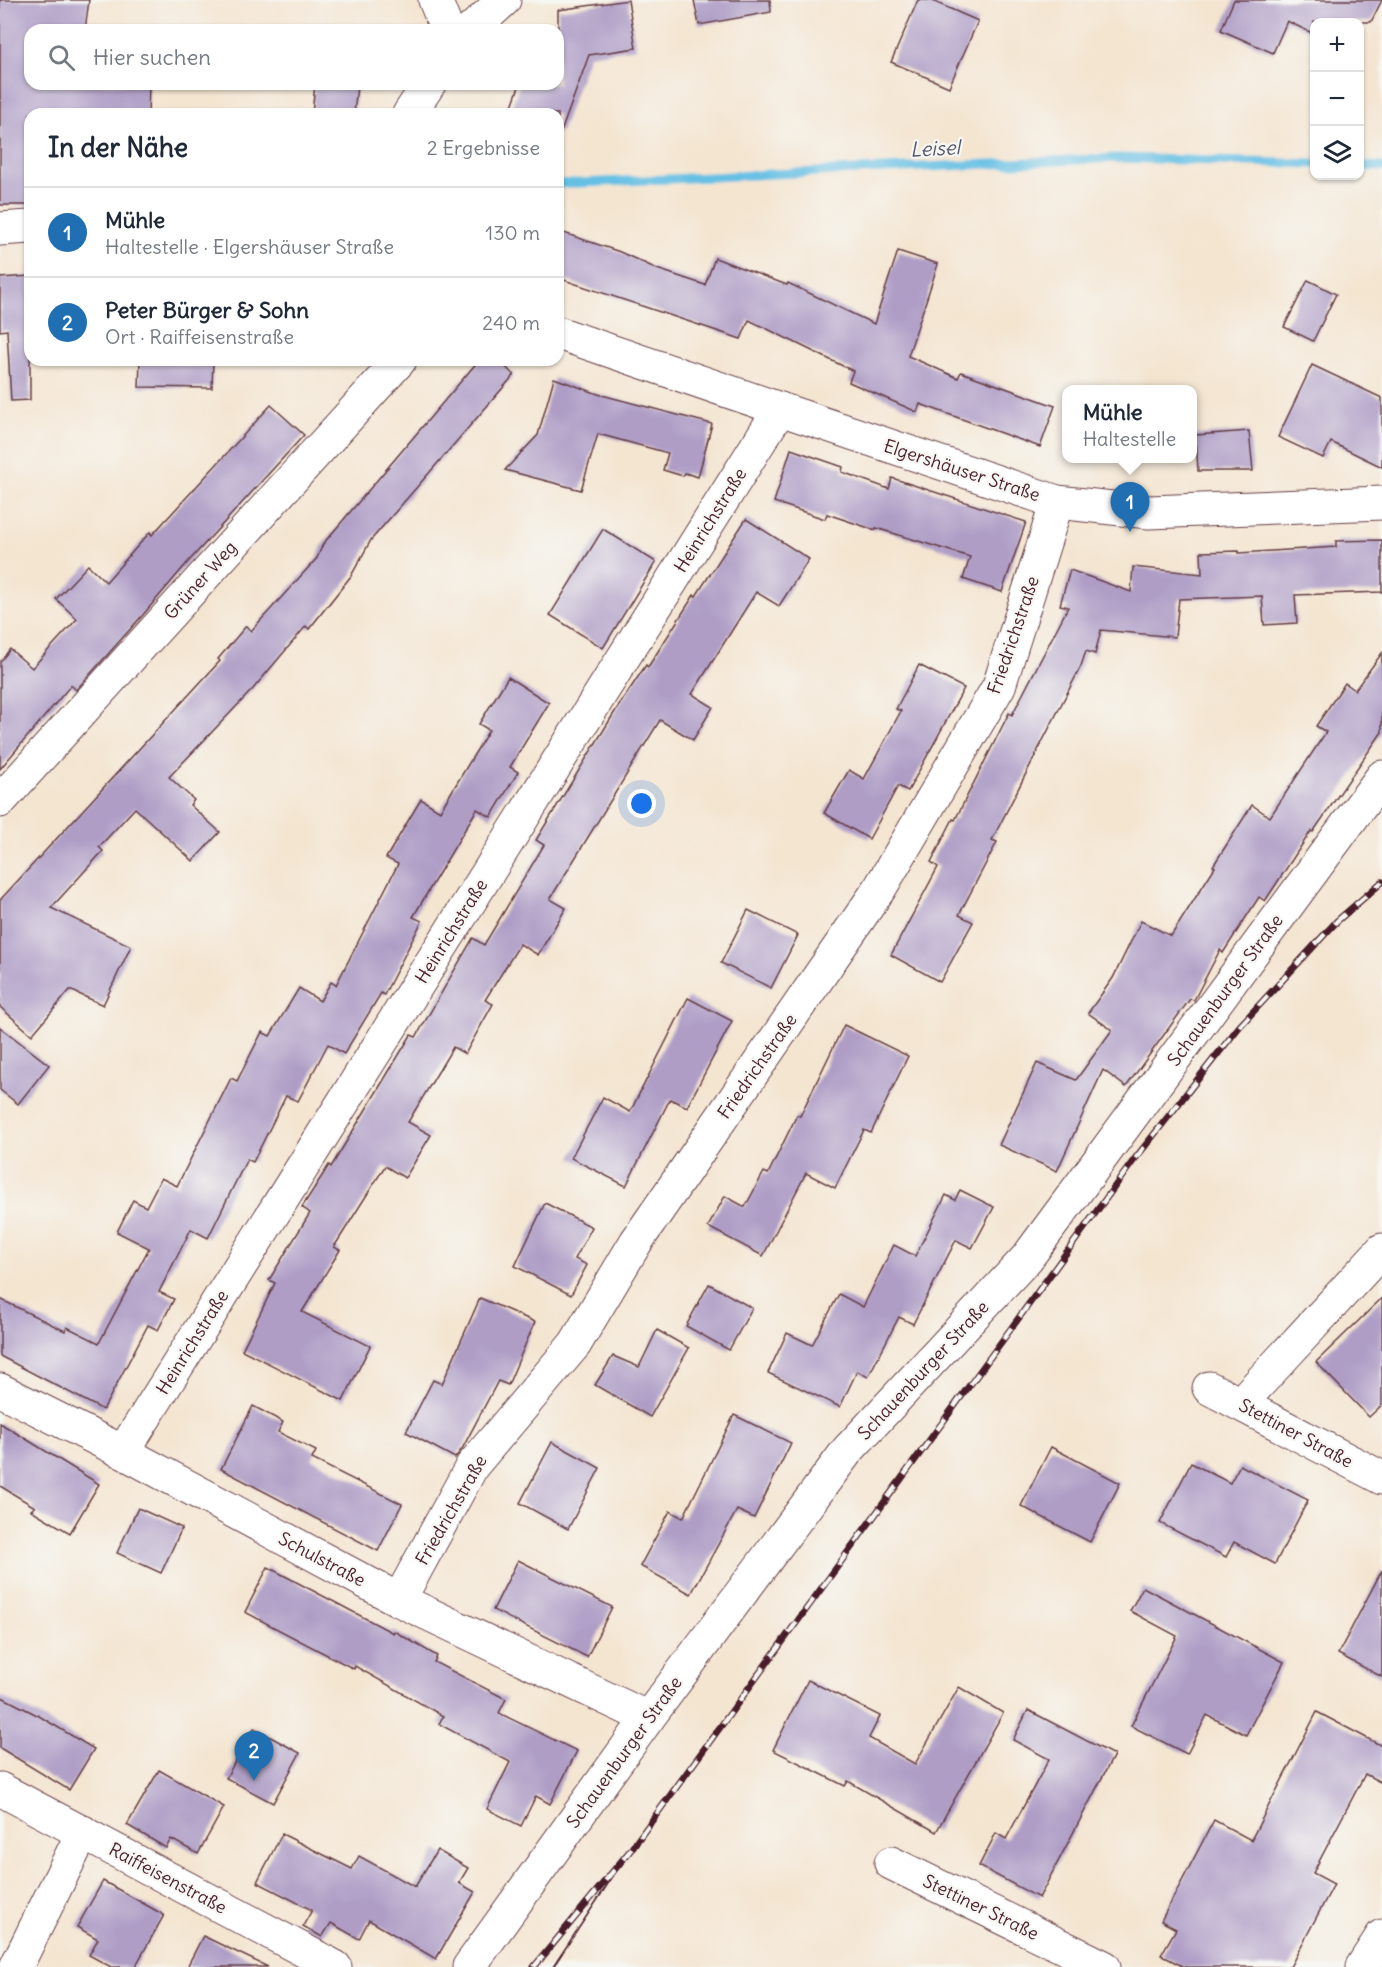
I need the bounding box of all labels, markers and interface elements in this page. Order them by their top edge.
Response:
map controls [1310,18,1364,180]
button: + [1310,18,1364,72]
search box [24,24,564,90]
icon: search [45,41,78,74]
text: Hier suchen [93,43,211,71]
button: − [1310,72,1364,126]
button: layers [1310,126,1364,180]
text: In der Nähe [48,131,188,164]
water label: Leisel [909,134,963,162]
text: 2 Ergebnisse [427,135,540,160]
text: Mühle [105,206,165,234]
text: 1 [64,220,71,245]
text: 130 m [485,220,540,245]
text: Haltestelle · Elgershäuser Straße [105,234,394,259]
text: Peter Bürger & Sohn [105,296,309,324]
text: 2 [62,310,73,335]
text: 240 m [482,310,540,335]
text: Ort · Raiffeisenstraße [105,324,294,349]
popup [1062,385,1197,463]
text: Mühle [1083,398,1143,426]
text: Haltestelle [1083,426,1176,451]
street label: Elgershäuser Straße [881,434,1043,506]
street label: Heinrichstraße [669,463,751,577]
pin: 1 [1110,482,1150,532]
street label: Grüner Weg [159,536,241,624]
street label: Friedrichstraße [982,573,1044,697]
your location [627,789,656,818]
street label: Heinrichstraße [410,874,492,988]
street label: Schauenburger Straße [1162,910,1288,1070]
street label: Friedrichstraße [712,1009,802,1123]
street label: Heinrichstraße [151,1285,233,1399]
street label: Schauenburger Straße [853,1296,993,1444]
street label: Stettiner Straße [1235,1393,1357,1473]
street label: Friedrichstraße [410,1451,492,1569]
street label: Schulstraße [275,1527,369,1591]
street label: Schauenburger Straße [561,1672,687,1832]
pin: 2 [234,1732,274,1781]
street label: Raiffeisenstraße [105,1837,231,1919]
street label: Stettiner Straße [919,1869,1043,1945]

